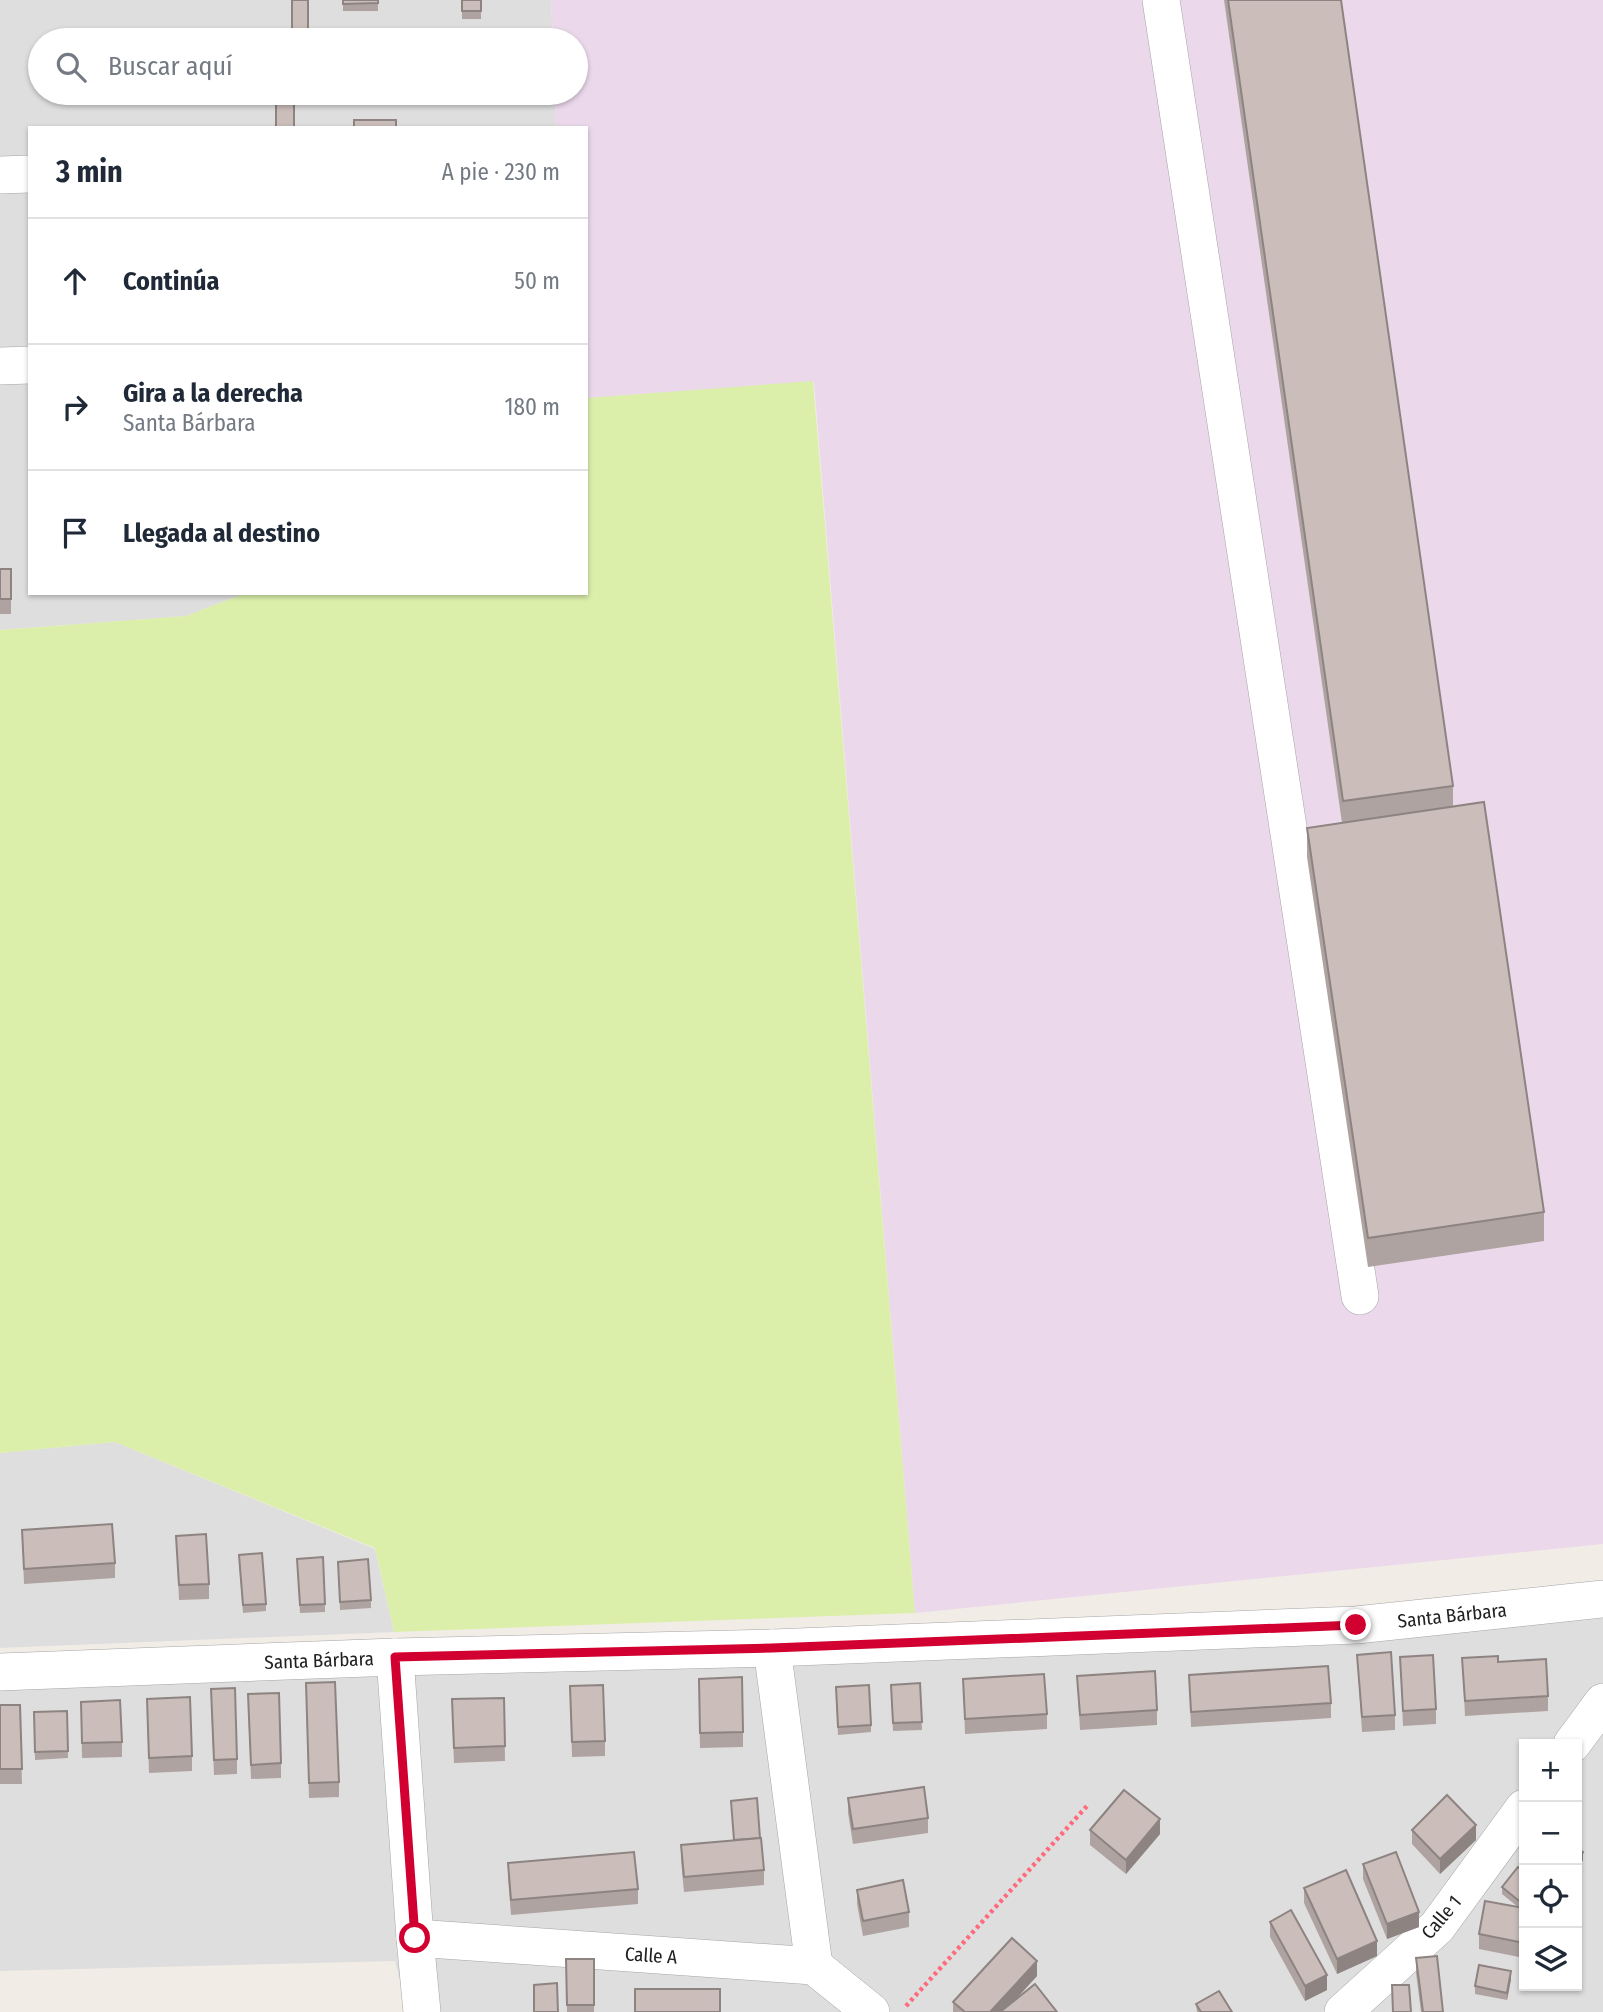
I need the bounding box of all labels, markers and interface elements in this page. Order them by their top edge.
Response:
search box [28,28,588,105]
icon: search [52,48,90,86]
text: Buscar aquí [108,51,233,82]
text: 3 min [56,154,123,190]
text: A pie · 230 m [442,158,560,186]
icon: ahead [56,262,94,300]
text: Continúa [123,266,220,297]
text: 50 m [514,267,560,295]
text: Gira a la derecha [123,378,303,409]
icon: right [56,388,94,426]
text: 180 m [504,393,560,421]
text: Santa Bárbara [123,409,256,437]
icon: arrive [56,514,94,552]
text: Llegada al destino [123,518,320,549]
street label: Santa Bárbara [1396,1598,1508,1633]
route end [1340,1609,1371,1640]
street label: Santa Bárbara [264,1647,374,1674]
map controls [1519,1739,1582,1991]
button: + [1519,1739,1582,1802]
button: − [1519,1802,1582,1865]
button: locate [1519,1865,1582,1928]
street label: Calle 1 [1417,1891,1466,1944]
route start [399,1922,430,1953]
button: layers [1519,1928,1582,1991]
street label: Calle A [624,1942,678,1969]

